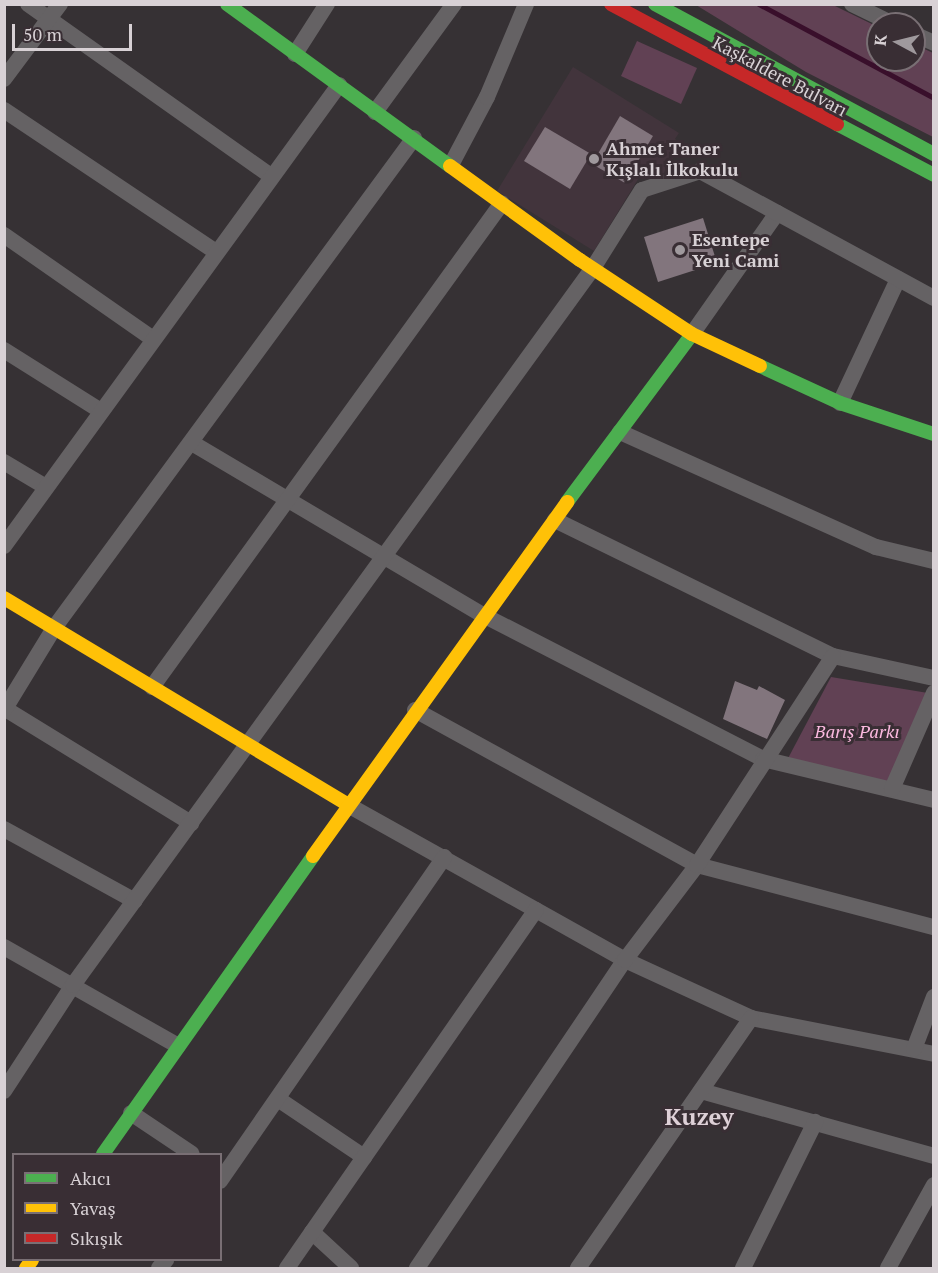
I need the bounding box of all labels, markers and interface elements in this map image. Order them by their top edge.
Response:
scale bar [15,12,135,50]
north arrow [866,12,926,72]
text: 50 m [23,22,62,46]
street label: Kaşkaldere Bulvarı [709,31,851,121]
text: K [869,33,892,47]
place label: Ahmet Taner Kışlalı İlkokulu [606,138,738,180]
marker: Ahmet Taner Kışlalı İlkokulu [587,152,601,166]
place label: Esentepe Yeni Cami [692,229,779,272]
marker: Esentepe Yeni Cami [673,243,687,257]
park label: Barış Parkı [815,720,899,742]
district label: Kuzey [664,1103,734,1131]
legend [12,1153,222,1261]
text: Akıcı [70,1166,111,1190]
text: Yavaş [70,1196,116,1220]
text: Sıkışık [70,1226,123,1250]

